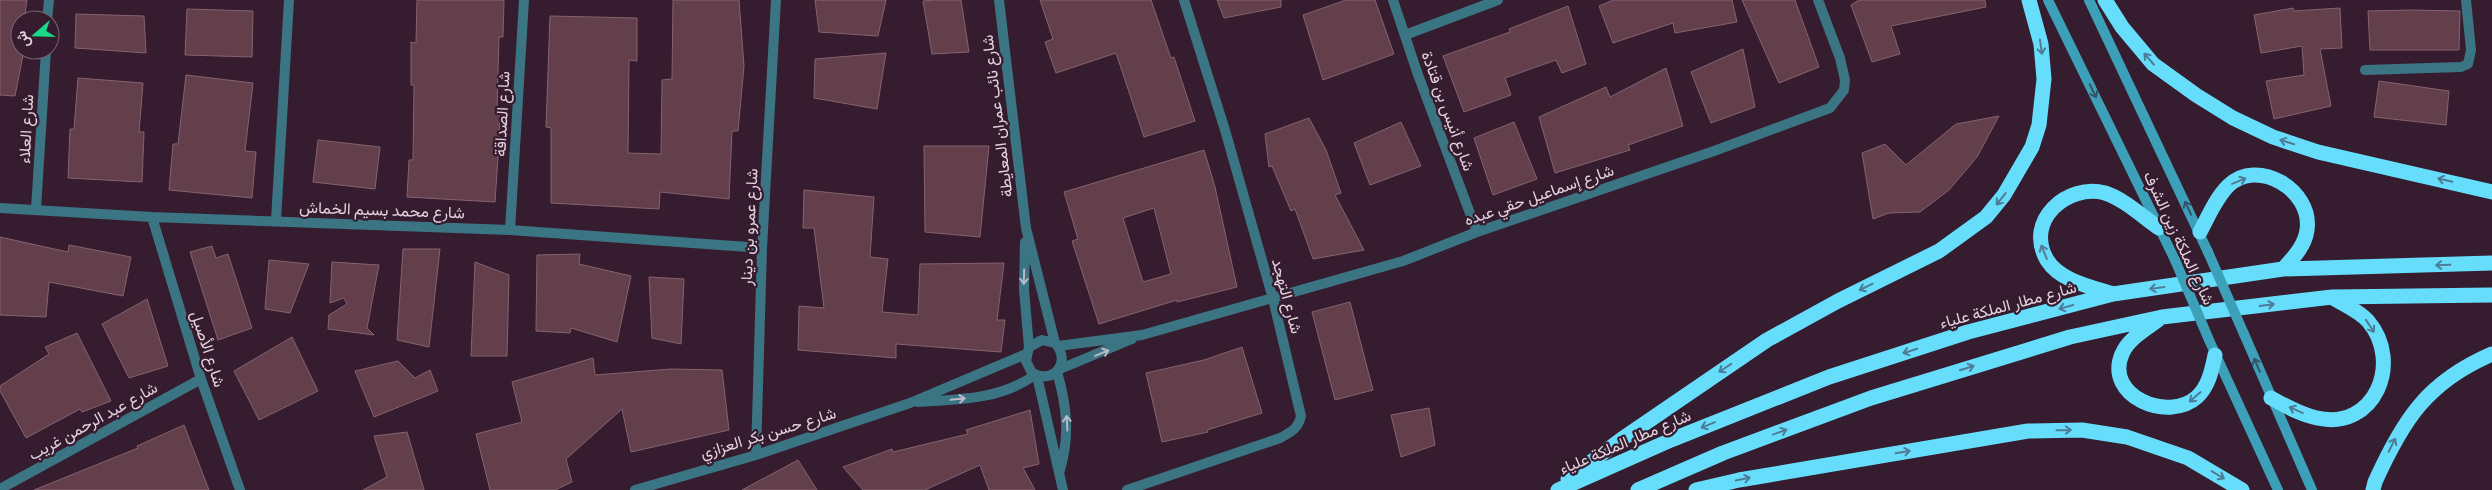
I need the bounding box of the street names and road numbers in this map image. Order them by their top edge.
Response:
street label: شارع نائب عمران المعايطة [978,33,1018,198]
street label: شارع أنيس بن قتادة [1416,49,1478,174]
street label: شارع الصداقة [490,71,516,157]
street label: شارع العلاء [15,94,39,164]
street label: شارع إسماعيل حقي عبده [1462,160,1618,233]
street label: شارع عمرو بن دينار [736,168,764,287]
street label: شارع الملكة زين الشرف [2138,168,2218,309]
street label: شارع محمد بسيم الخماش [299,198,465,224]
street label: شارع التهجد [1266,256,1306,336]
street label: شارع مطار الملكة علياء [1937,278,2079,334]
street label: شارع الأصيل [185,308,229,390]
street label: شارع عبد الرحمن غريب [25,378,162,466]
street label: شارع حسن بكر العزازي [698,403,839,467]
street label: شارع مطار الملكة علياء [1556,406,1694,480]

